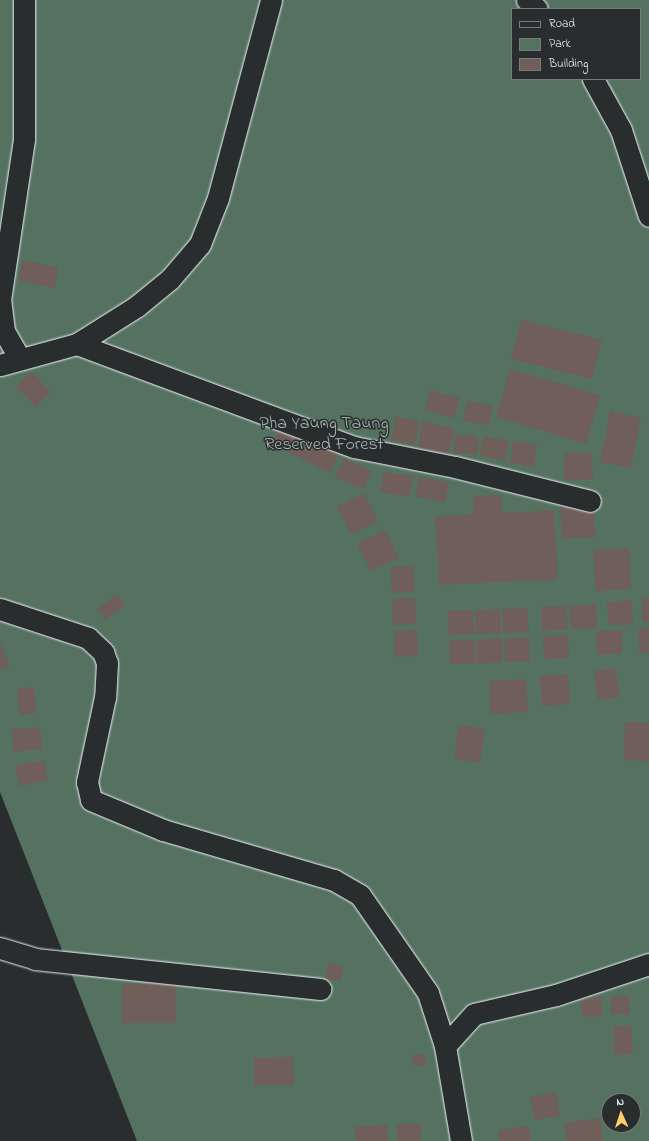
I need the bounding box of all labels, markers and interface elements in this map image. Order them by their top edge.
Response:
legend [511,8,641,80]
text: Road [549,15,575,33]
text: Park [549,35,571,53]
text: Building [549,55,588,73]
park label: Pha Yaung Taung Reserved Forest [259,414,389,456]
north arrow [601,1093,641,1133]
text: N [616,1094,625,1110]

